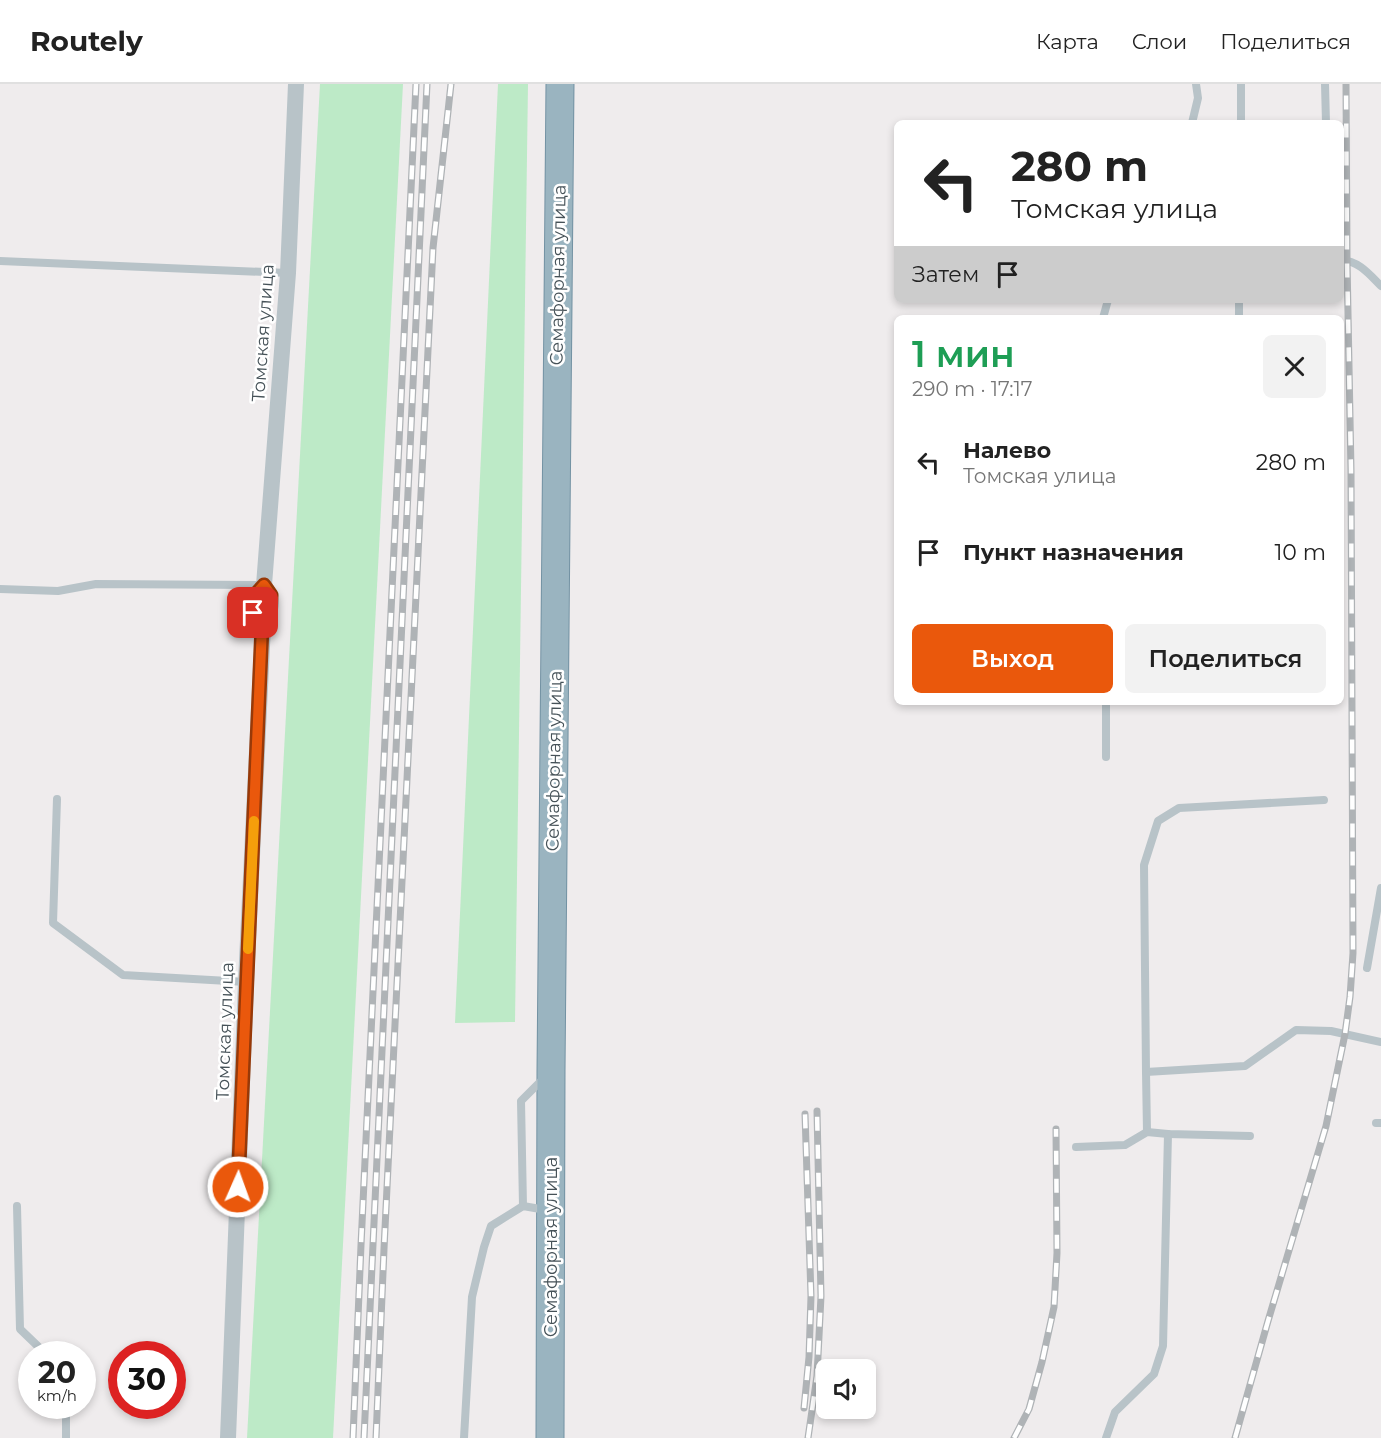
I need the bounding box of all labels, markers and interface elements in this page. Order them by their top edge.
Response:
text: Routely [30,24,143,58]
text: Карта [1036,29,1099,54]
text: Слои [1132,29,1187,54]
text: Поделиться [1220,29,1351,54]
text: 280 m [1011,140,1148,192]
icon: left [912,144,990,222]
street label: Семафорная улица [545,184,571,366]
text: Томская улица [1011,192,1218,225]
icon: arrive [991,258,1024,291]
text: Затем [912,261,979,288]
street label: Томская улица [247,263,279,403]
text: 1 мин [912,332,1015,376]
button: close [1263,335,1326,398]
text: 290 m · 17:17 [912,377,1033,401]
text: Налево [963,437,1051,464]
icon: left [912,446,945,479]
text: 280 m [1256,449,1326,476]
text: Томская улица [963,464,1116,488]
icon: arrive [912,536,945,569]
text: Пункт назначения [963,539,1184,566]
text: 10 m [1274,539,1326,566]
pin [227,587,278,638]
icon: arrive [236,596,269,629]
button: Выход [912,624,1113,693]
button: Поделиться [1125,624,1326,693]
street label: Семафорная улица [541,670,567,852]
street label: Томская улица [212,962,238,1100]
position arrow [206,1155,270,1219]
street label: Семафорная улица [540,1157,562,1337]
speed limit sign: 30 [108,1341,186,1419]
text: 20 [38,1354,76,1391]
map controls [816,1359,876,1419]
button: sound [816,1359,876,1419]
text: km/h [37,1386,77,1405]

